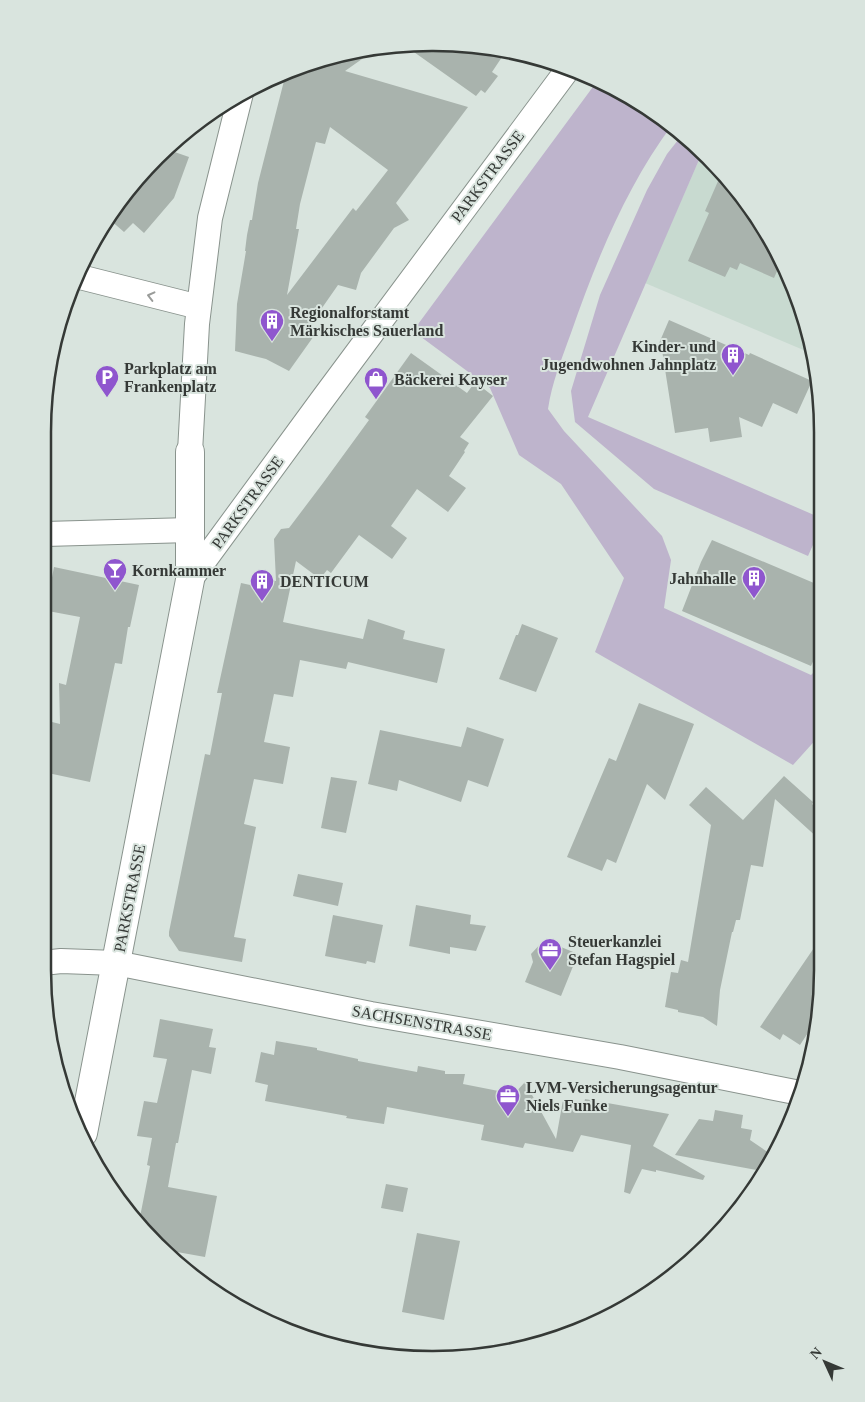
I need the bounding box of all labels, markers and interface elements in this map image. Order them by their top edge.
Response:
street label: PARKSTRASSE [448,127,527,225]
one-way arrow [147,291,156,302]
place label: Regionalforstamt Märkisches Sauerland [290,304,443,339]
building icon: Regionalforstamt Märkisches Sauerland [259,308,285,342]
place label: Kinder- und Jugendwohnen Jahnplatz [541,338,716,374]
building icon: Kinder- und Jugendwohnen Jahnplatz [720,342,746,376]
place label: Parkplatz am Frankenplatz [124,360,218,396]
parking icon: Parkplatz am Frankenplatz [94,364,120,398]
shop icon: Bäckerei Kayser [363,366,389,400]
place label: Bäckerei Kayser [394,371,507,389]
street label: PARKSTRASSE [208,453,287,552]
bar icon: Kornkammer [102,557,128,591]
place label: Kornkammer [132,562,226,579]
building icon: Jahnhalle [741,565,767,599]
building icon: DENTICUM [249,568,275,602]
place label: Jahnhalle [669,570,736,587]
place label: DENTICUM [280,573,369,590]
street label: PARKSTRASSE [111,843,148,954]
place label: Steuerkanzlei Stefan Hagspiel [568,933,676,969]
office icon: Steuerkanzlei Stefan Hagspiel [537,937,563,971]
street label: SACHSENSTRASSE [351,1002,493,1043]
place label: LVM-Versicherungsagentur Niels Funke [526,1079,718,1114]
office icon: LVM-Versicherungsagentur Niels Funke [495,1083,521,1117]
north arrow [800,1337,850,1387]
text: N [807,1344,825,1362]

